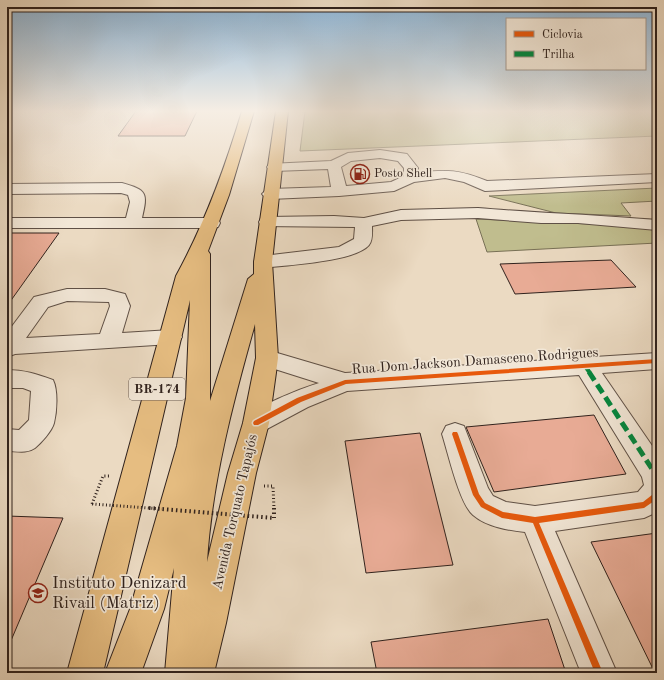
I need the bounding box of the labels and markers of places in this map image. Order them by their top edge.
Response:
fuel station icon: Posto Shell [349,163,371,185]
place label: Posto Shell [374,168,432,180]
place label: Instituto Denizard Rivail (Matriz) [52,575,187,612]
school or university icon: Instituto Denizard Rivail (Matriz) [27,582,49,604]

